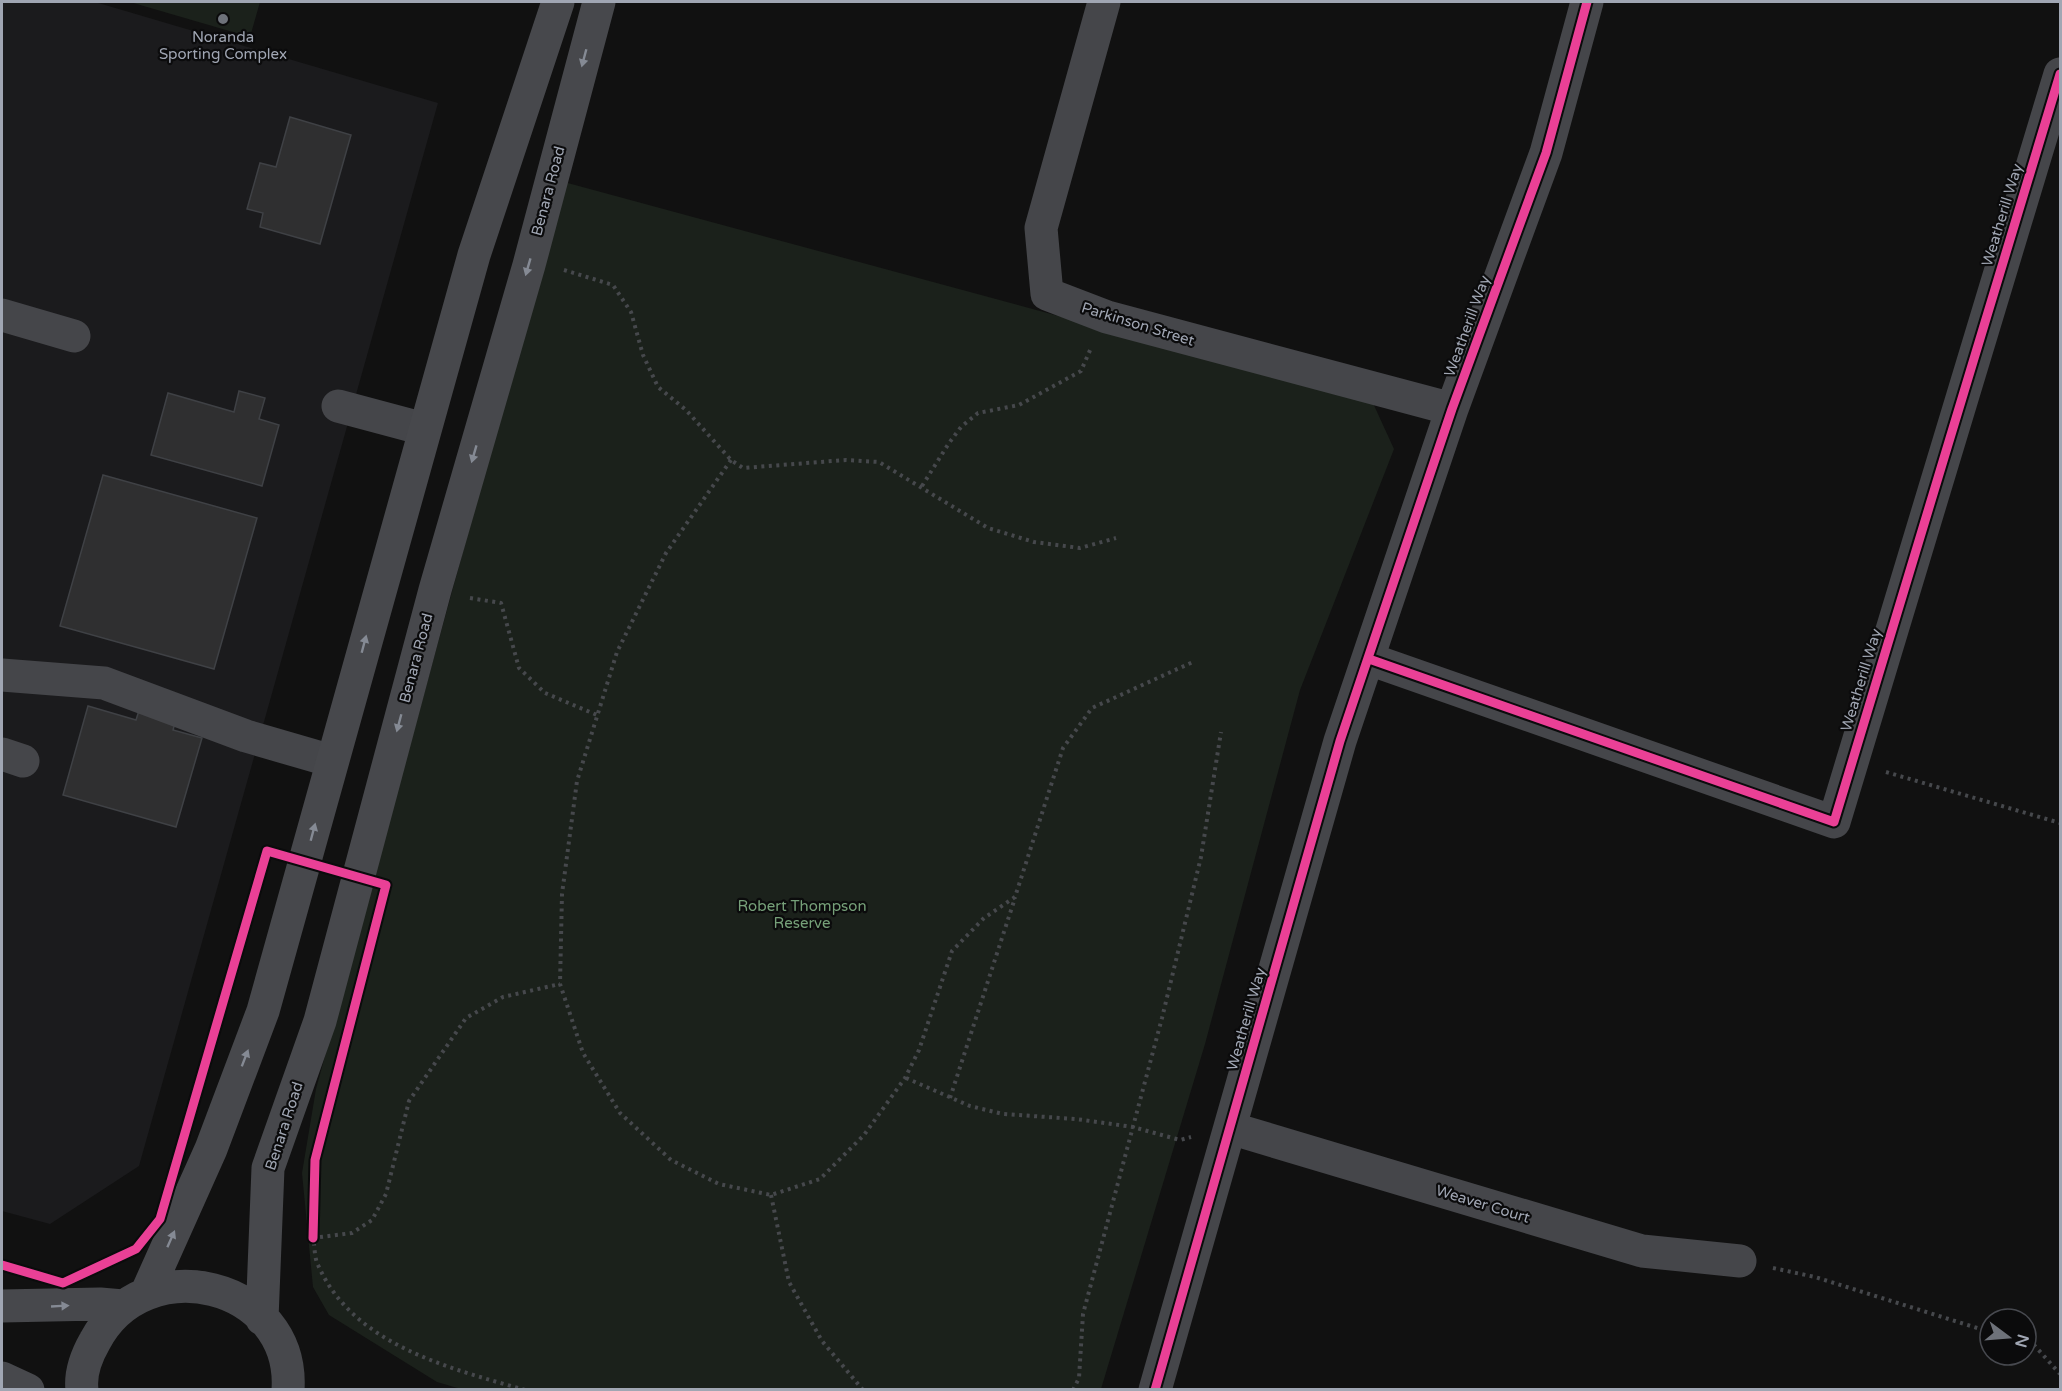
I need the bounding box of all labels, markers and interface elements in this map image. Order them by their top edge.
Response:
marker: Noranda Sporting Complex [216,12,230,26]
place label: Noranda Sporting Complex [159,28,287,63]
one-way arrow [579,49,588,67]
street label: Benara Road [527,144,569,238]
street label: Weatherill Way [1978,162,2026,268]
one-way arrow [523,258,532,276]
street label: Weatherill Way [1440,273,1494,379]
street label: Parkinson Street [1079,298,1197,350]
one-way arrow [469,445,478,463]
street label: Benara Road [395,611,437,705]
street label: Weatherill Way [1837,627,1885,733]
one-way arrow [360,634,370,653]
one-way arrow [394,714,404,732]
one-way arrow [308,822,318,841]
park label: Robert Thompson Reserve [737,897,867,932]
street label: Weatherill Way [1223,965,1269,1073]
one-way arrow [240,1049,250,1067]
street label: Benara Road [261,1079,307,1173]
street label: Weaver Court [1434,1181,1532,1227]
one-way arrow [166,1229,176,1247]
one-way arrow [50,1301,69,1310]
north arrow [1978,1307,2038,1367]
text: N [2010,1332,2033,1350]

